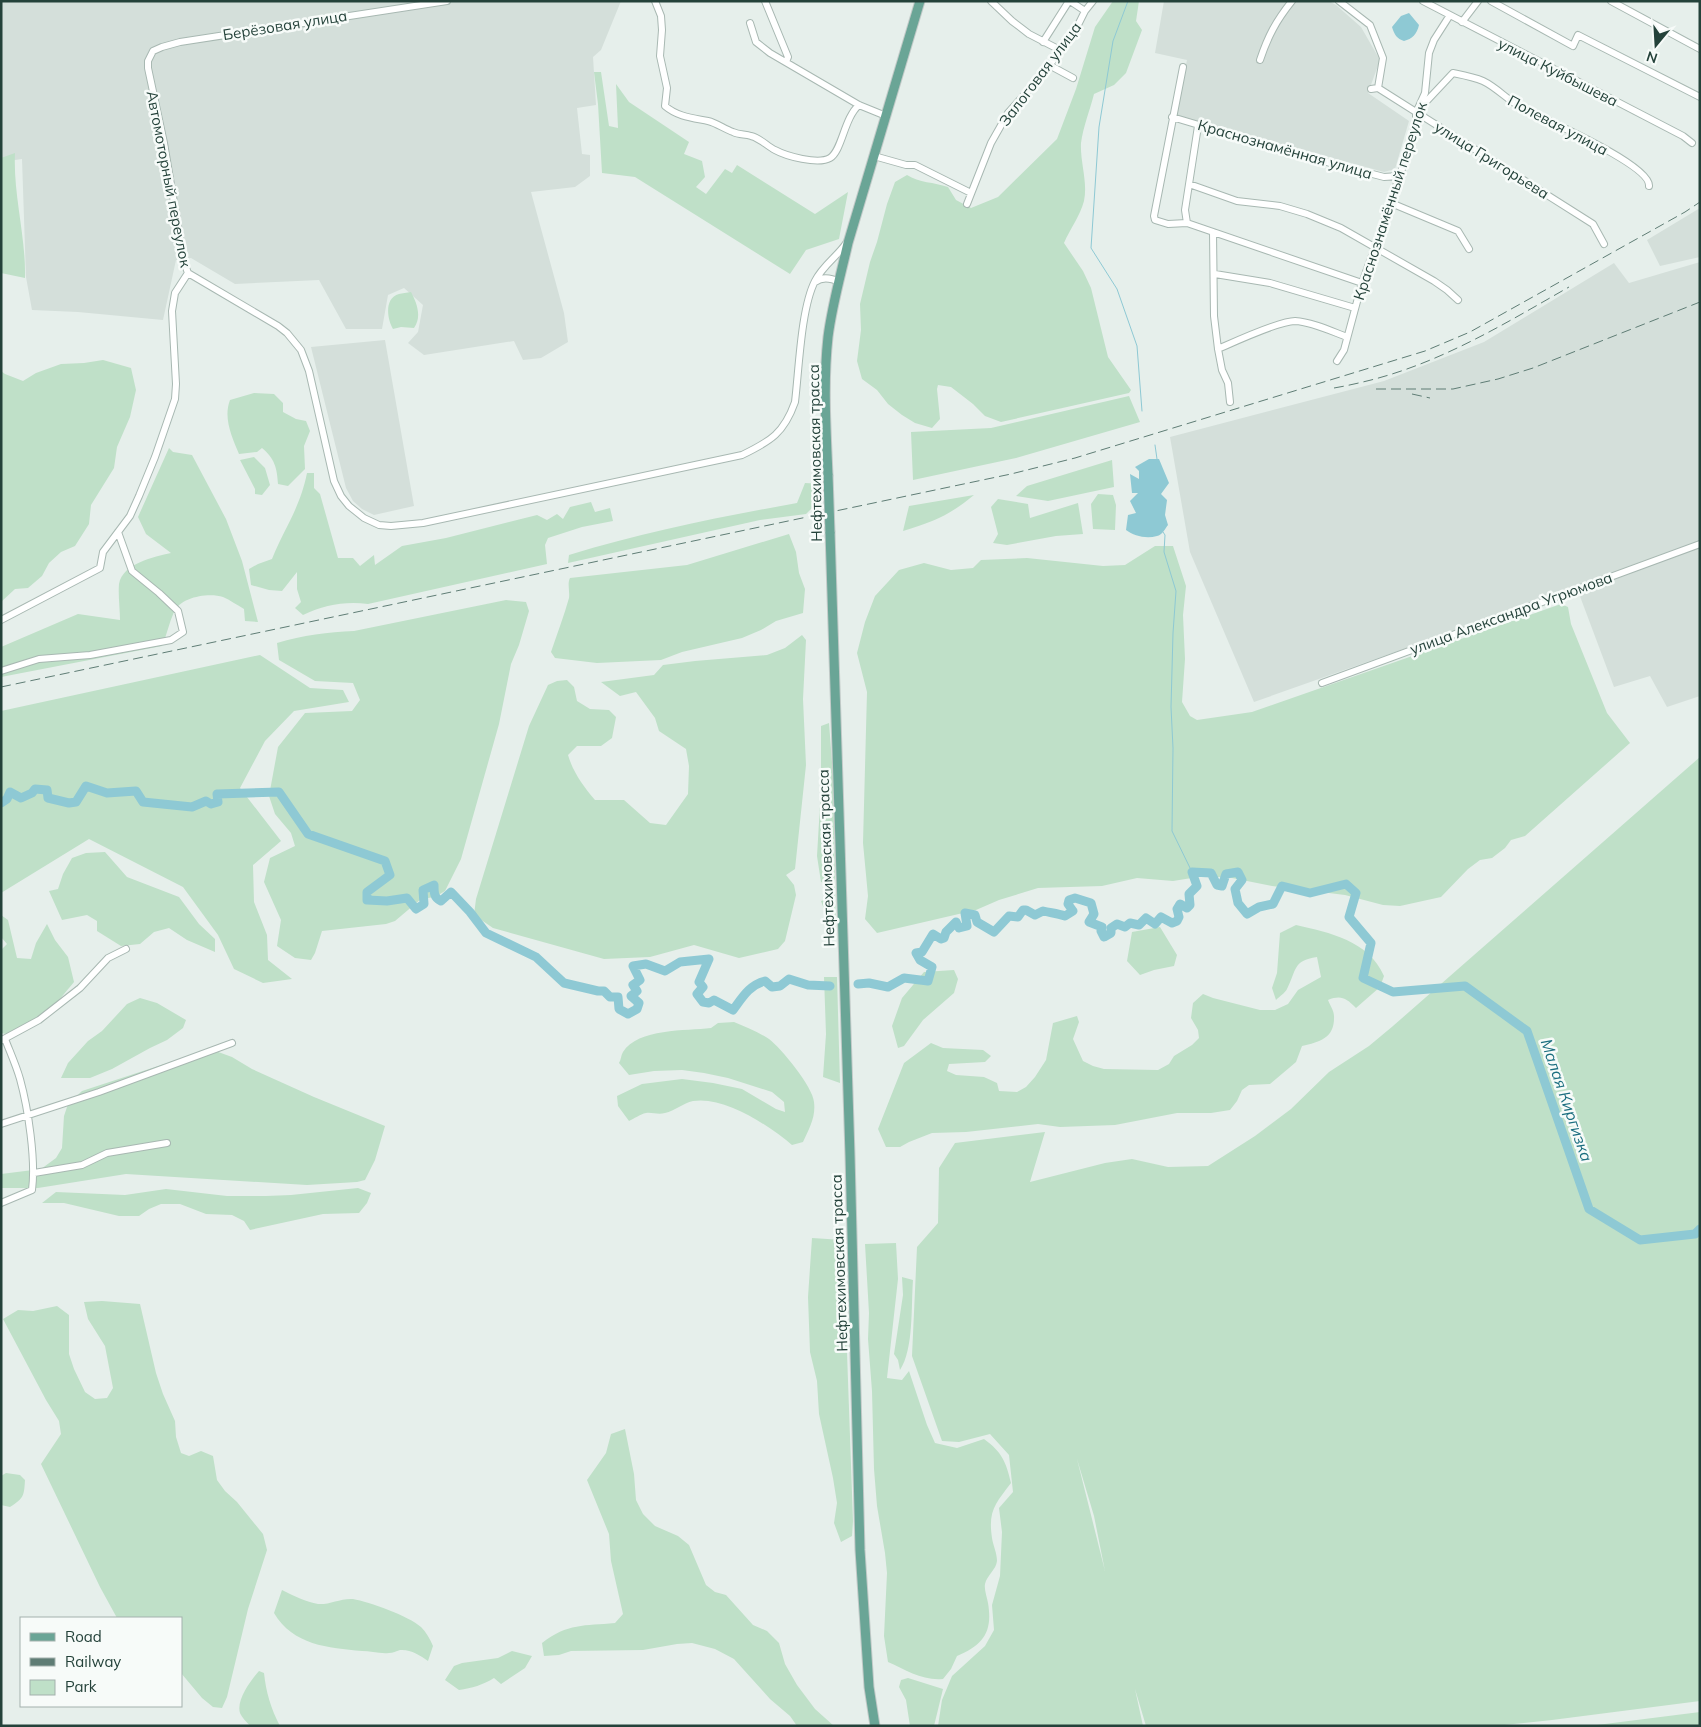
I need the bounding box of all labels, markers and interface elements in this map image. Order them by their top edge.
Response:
street label: Берёзовая улица [221,6,349,44]
street label: Залоговая улица [995,18,1085,130]
north arrow [1631,20,1681,70]
street label: улица Куйбышева [1495,34,1621,110]
text: N [1644,47,1660,68]
street label: Автомоторный переулок [143,89,196,270]
street label: Полевая улица [1505,91,1611,159]
street label: Краснознамённый переулок [1349,99,1431,303]
street label: Краснознамённая улица [1196,115,1374,183]
street label: улица Григорьева [1431,117,1553,203]
street label: Нефтехимовская трасса [804,364,826,542]
street label: улица Александра Угрюмова [1407,567,1615,659]
street label: Нефтехимовская трасса [813,769,839,947]
water label: Малая Киргизка [1537,1036,1597,1164]
street label: Нефтехимовская трасса [826,1174,852,1352]
legend [20,1617,182,1707]
text: Road [65,1627,102,1646]
text: Railway [65,1652,121,1671]
text: Park [65,1677,97,1696]

